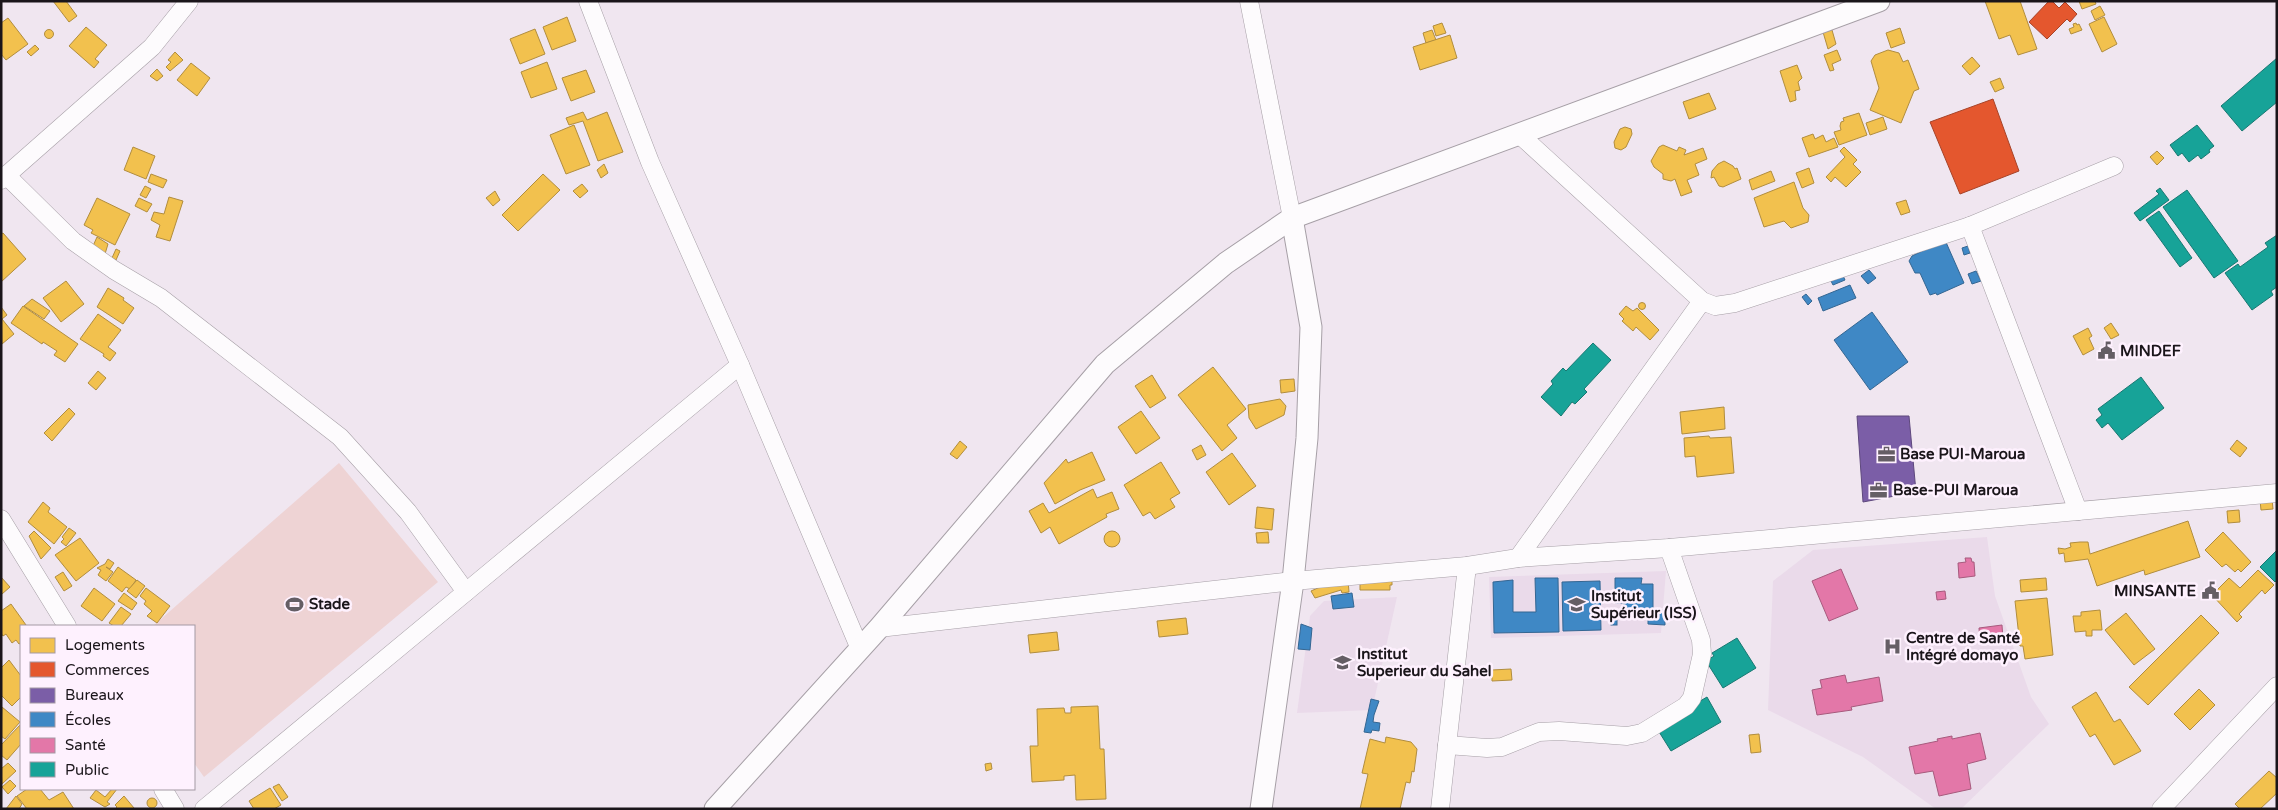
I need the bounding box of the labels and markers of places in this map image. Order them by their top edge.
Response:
public building icon: MINDEF [2096,341,2116,361]
place label: MINDEF [2120,342,2181,360]
office icon: Base PUI-Maroua [1876,444,1896,464]
place label: Base PUI-Maroua [1900,445,2025,463]
office icon: Base-PUI Maroua [1869,480,1889,500]
place label: Base-PUI Maroua [1893,481,2018,499]
public building icon: MINSANTE [2200,581,2220,601]
place label: MINSANTE [2114,582,2196,600]
place label: Institut Supérieur (ISS) [1591,587,1697,623]
sports icon: Stade [285,594,305,614]
place label: Stade [309,595,351,613]
school or university icon: Institut Supérieur (ISS) [1567,595,1587,615]
place label: Centre de Santé Intégré domayo [1906,629,2020,665]
hospital icon: Centre de Santé Intégré domayo [1882,637,1902,657]
place label: Institut Superieur du Sahel [1357,645,1491,681]
school or university icon: Institut Superieur du Sahel [1333,653,1353,673]

